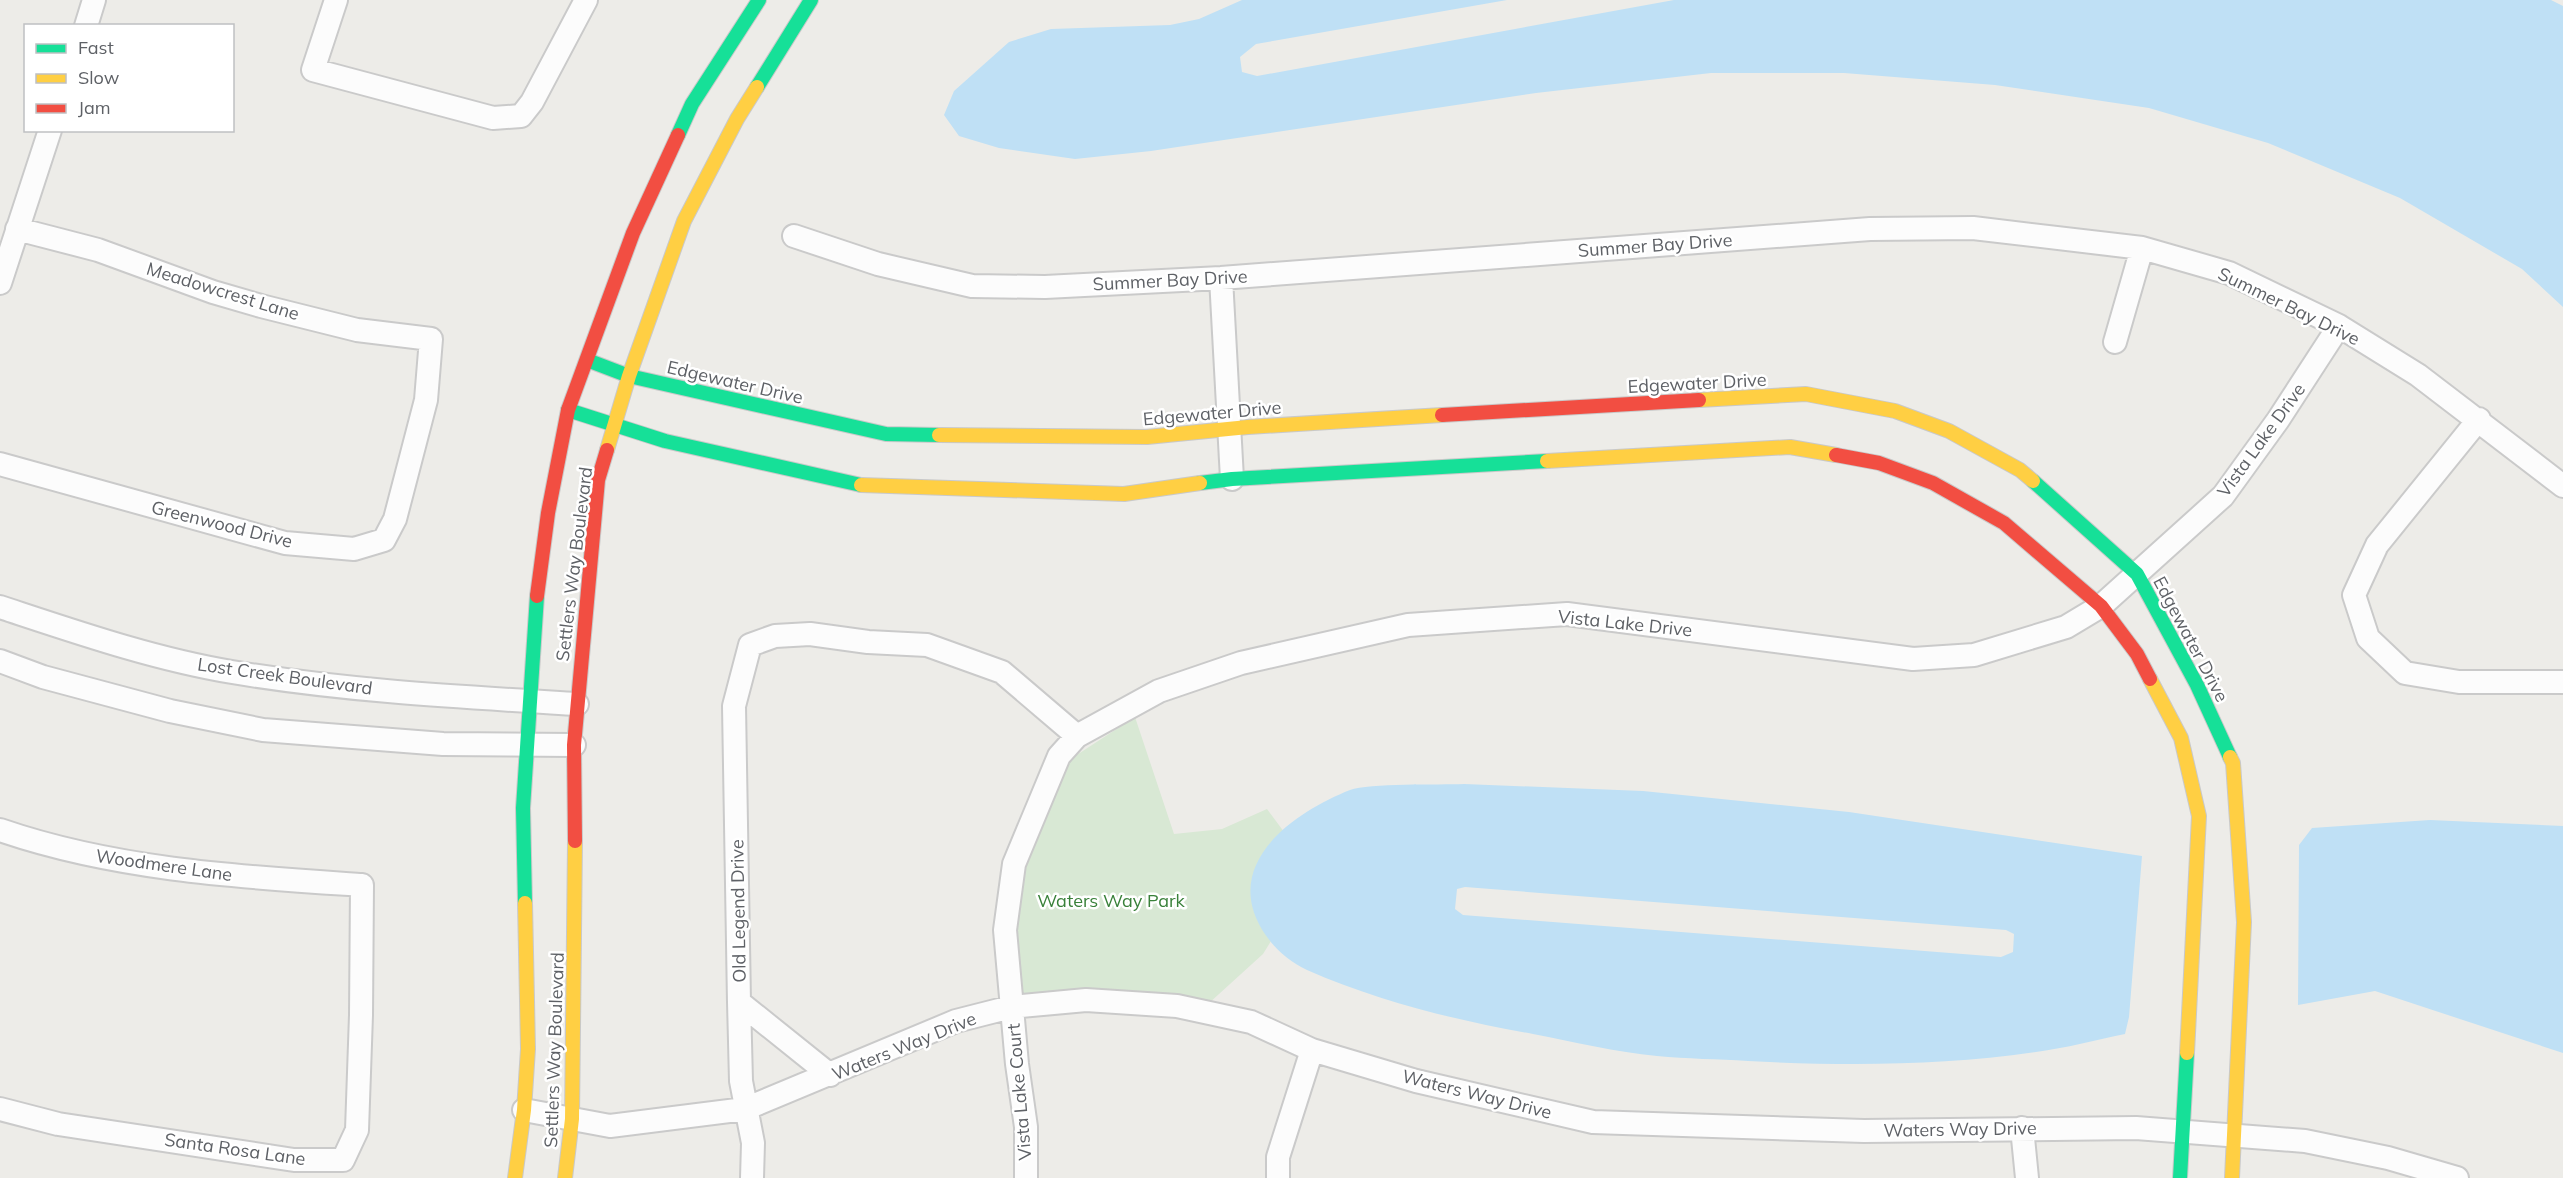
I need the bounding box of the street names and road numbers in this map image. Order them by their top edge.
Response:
street label: Summer Bay Drive [1577,228,1733,262]
street label: Meadowcrest Lane [144,257,302,325]
street label: Summer Bay Drive [2214,262,2364,350]
street label: Summer Bay Drive [1092,264,1248,296]
street label: Edgewater Drive [665,355,805,409]
street label: Edgewater Drive [1627,368,1767,398]
street label: Vista Lake Drive [2212,379,2310,501]
street label: Edgewater Drive [1142,395,1282,431]
street label: Settlers Way Boulevard [551,465,597,663]
street label: Greenwood Drive [149,495,295,553]
street label: Edgewater Drive [2148,572,2234,706]
street label: Vista Lake Drive [1557,605,1693,641]
street label: Lost Creek Boulevard [196,652,374,700]
street label: Old Legend Drive [725,839,751,983]
street label: Woodmere Lane [94,844,234,886]
street label: Settlers Way Boulevard [539,952,569,1148]
street label: Waters Way Drive [829,1007,979,1085]
street label: Vista Lake Court [1002,1023,1036,1161]
street label: Waters Way Drive [1400,1064,1554,1124]
street label: Waters Way Drive [1883,1116,2037,1142]
street label: Santa Rosa Lane [163,1128,307,1170]

